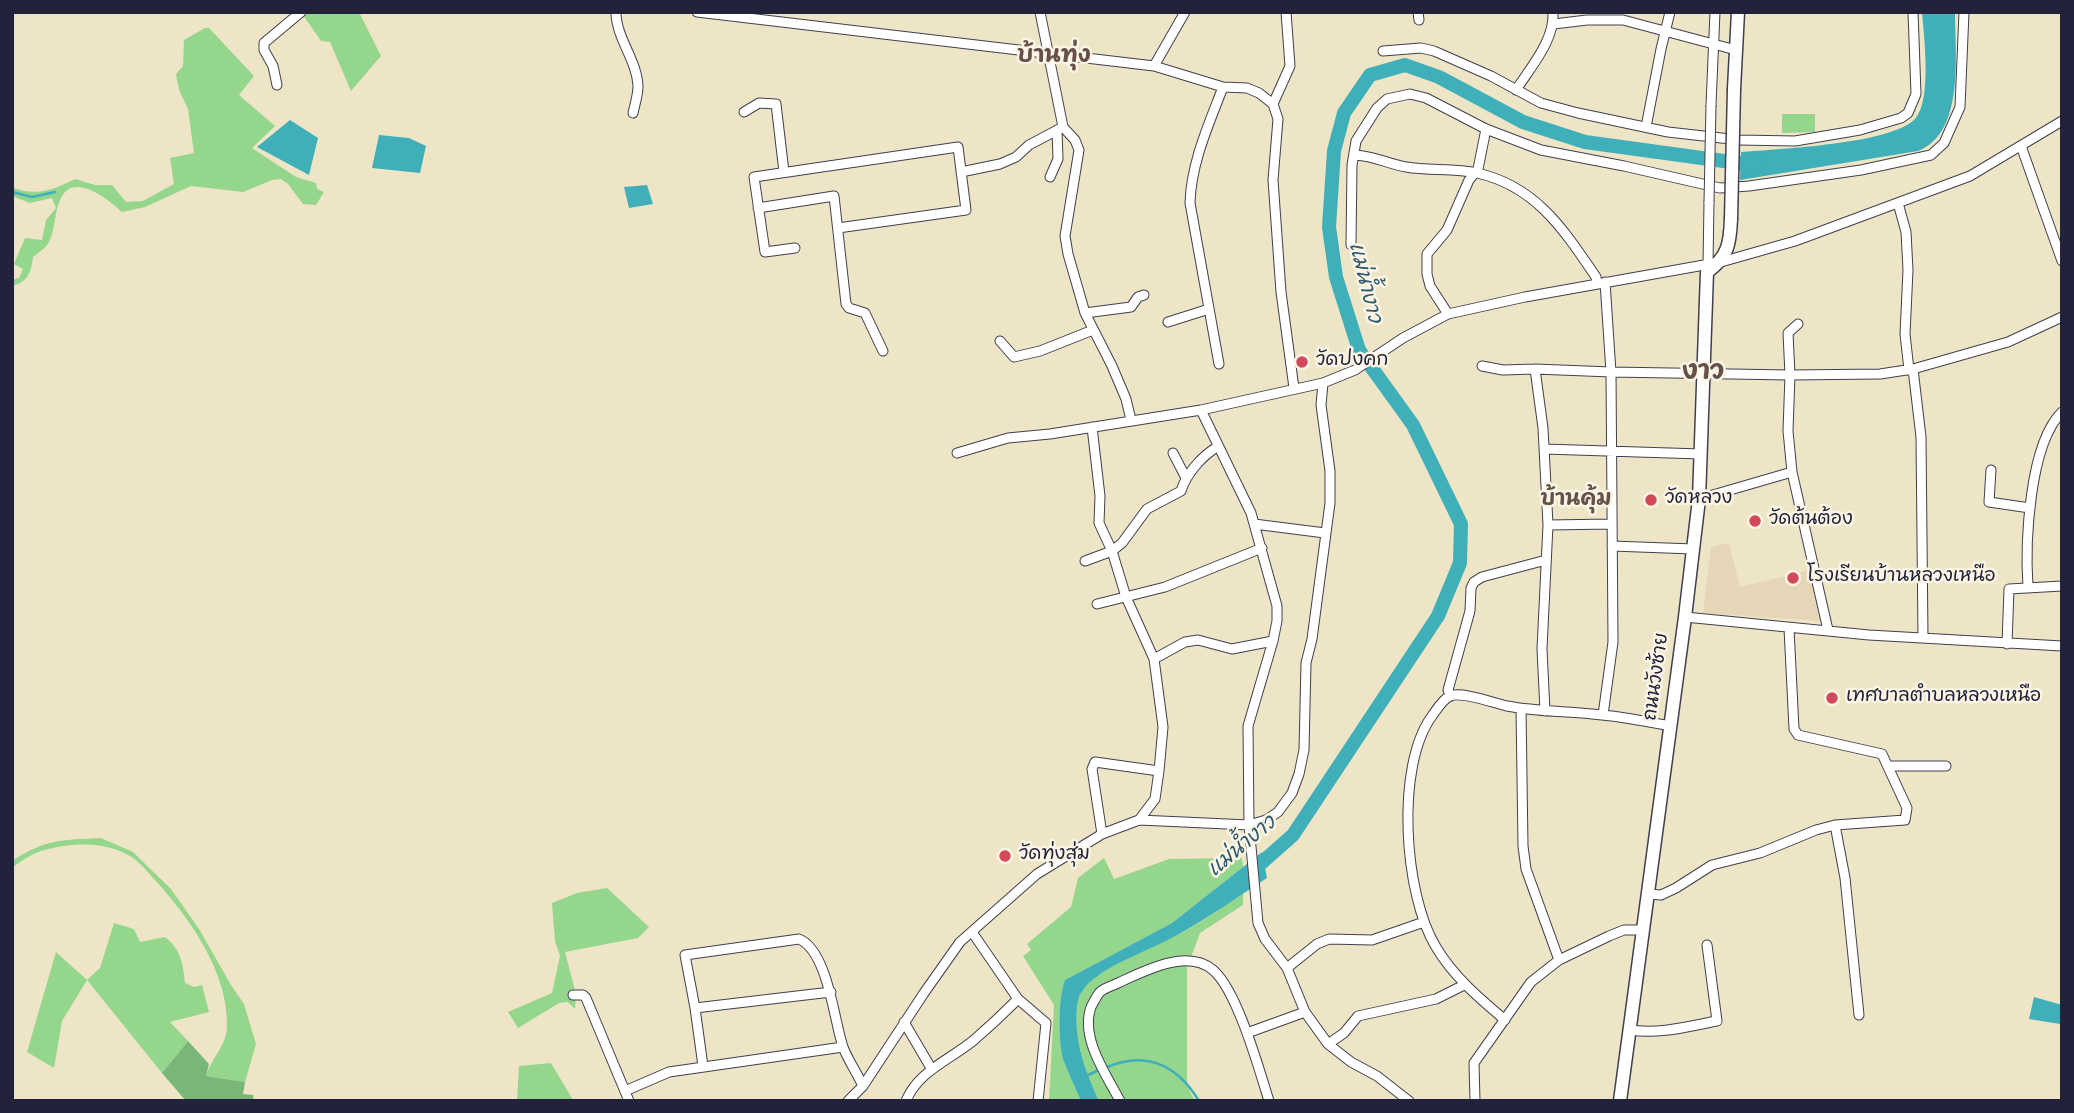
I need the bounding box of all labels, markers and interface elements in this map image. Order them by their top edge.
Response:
district label: บ้านทุ่ง [1017,44,1091,72]
water label: แม่น้ำงาว [1341,240,1385,326]
place label: วัดปงคก [1316,351,1388,373]
marker: วัดปงคก [1294,354,1310,370]
district label: งาว [1682,359,1724,391]
district label: บ้านคุ้ม [1541,488,1611,514]
place label: วัดหลวง [1665,489,1732,511]
marker: วัดหลวง [1643,492,1659,508]
place label: วัดต้นต้อง [1769,510,1853,532]
marker: วัดต้นต้อง [1747,513,1763,529]
place label: โรงเรียนบ้านหลวงเหนือ [1807,567,1996,589]
marker: โรงเรียนบ้านหลวงเหนือ [1785,570,1801,586]
street label: ถนนวังซ้าย [1641,632,1675,722]
place label: เทศบาลตำบลหลวงเหนือ [1846,687,2041,709]
marker: เทศบาลตำบลหลวงเหนือ [1824,690,1840,706]
water label: แม่น้ำงาว [1204,812,1282,884]
place label: วัดทุ่งสุ่ม [1019,845,1090,867]
marker: วัดทุ่งสุ่ม [997,848,1013,864]

